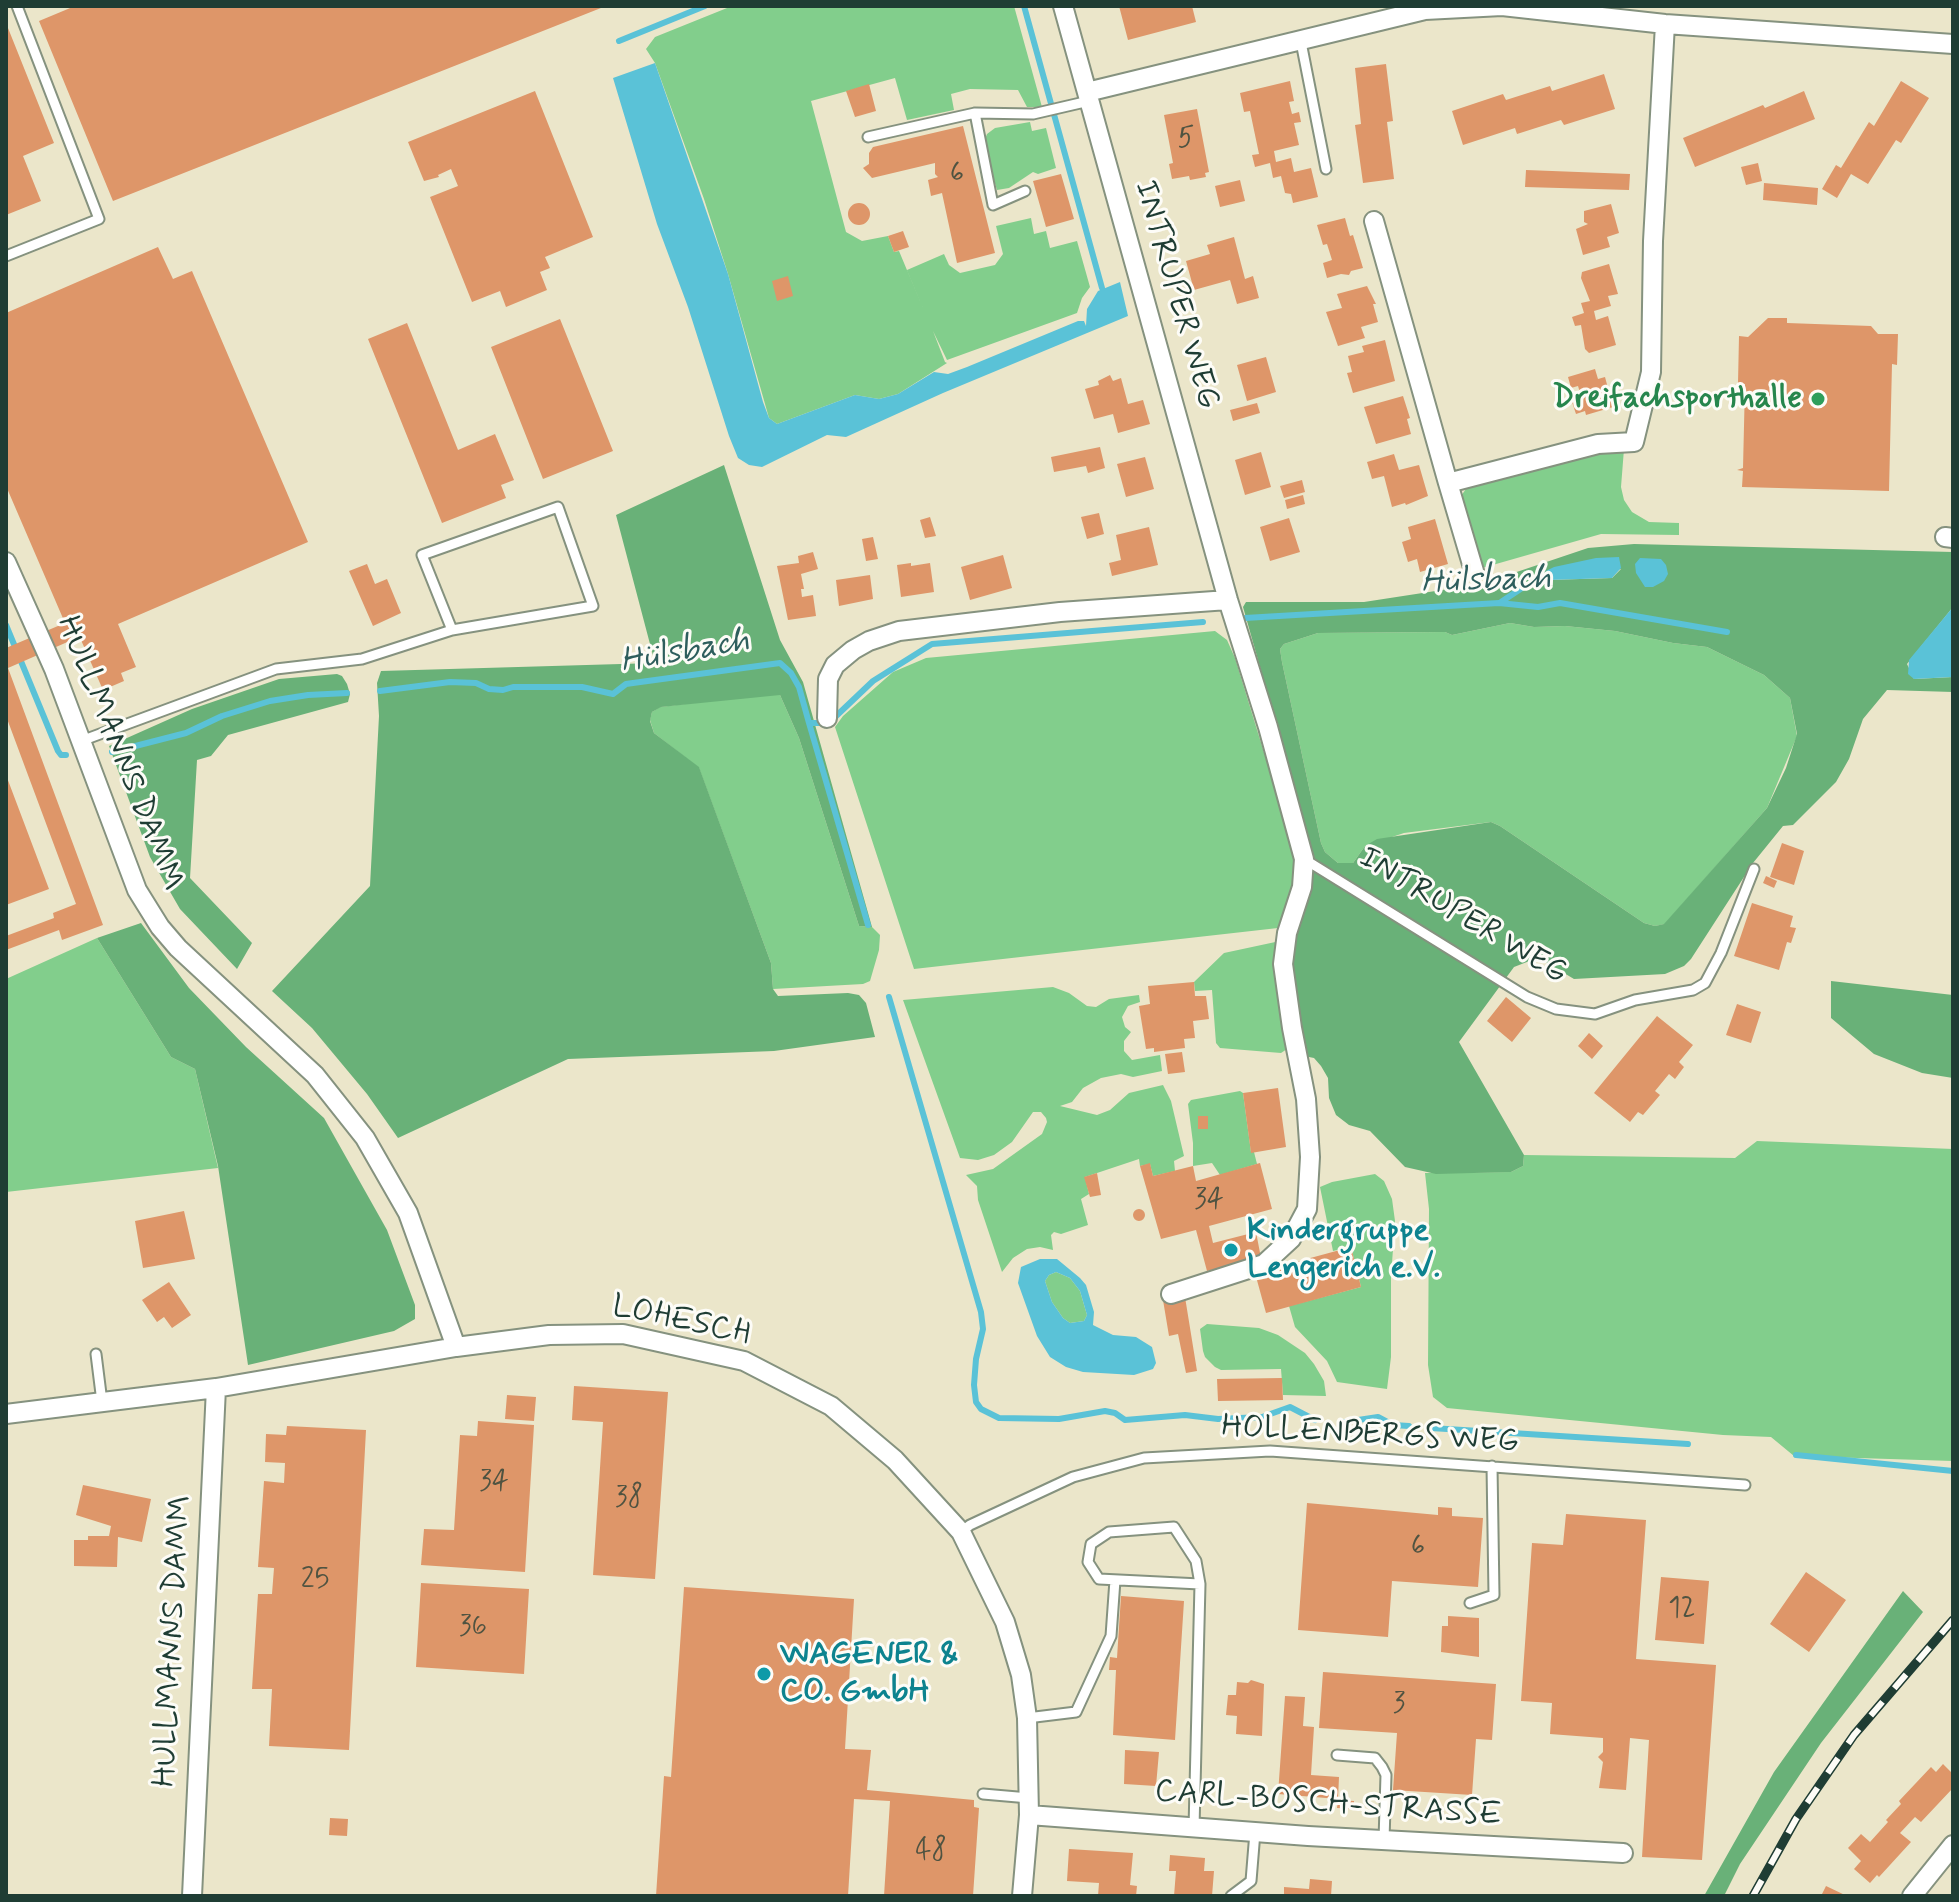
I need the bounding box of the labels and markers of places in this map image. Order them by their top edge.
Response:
place label: Dreifachsporthalle [1552,380,1802,418]
marker: Dreifachsporthalle [1809,390,1827,408]
place label: Kindergruppe Lengerich e.V. [1247,1213,1440,1288]
marker: Kindergruppe Lengerich e.V. [1222,1241,1240,1259]
place label: WAGENER & CO. GmbH [780,1637,959,1712]
marker: WAGENER & CO. GmbH [755,1665,773,1683]

